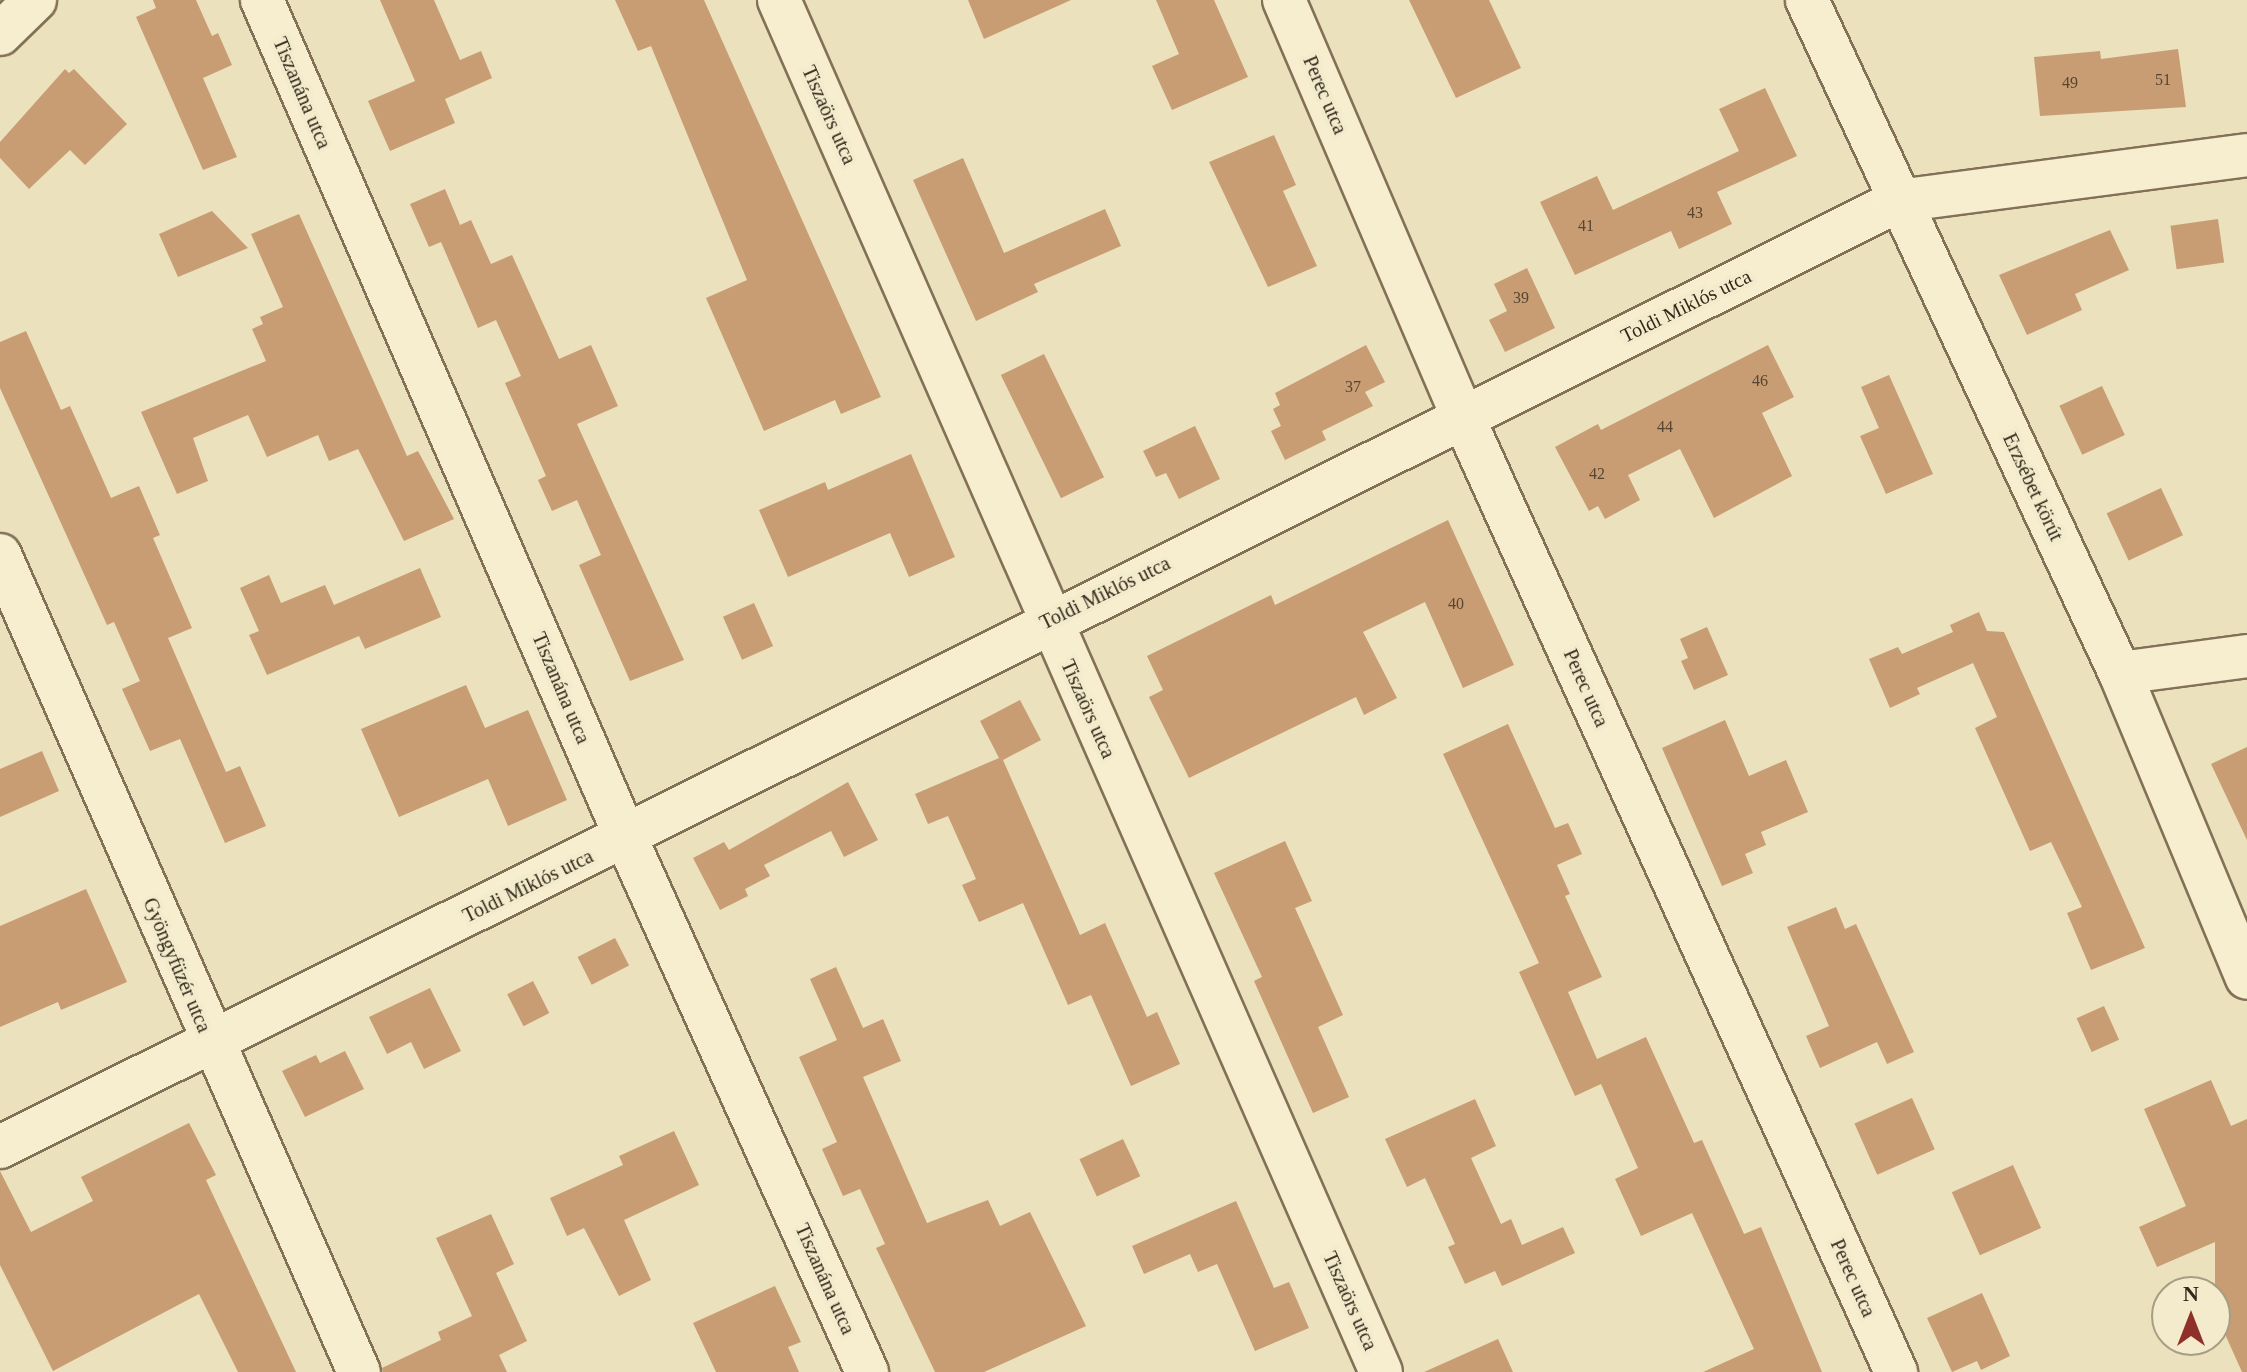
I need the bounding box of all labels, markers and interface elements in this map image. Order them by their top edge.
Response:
street label: Tiszanána utca [268,34,336,152]
street label: Perec utca [1298,52,1352,138]
street label: Tiszaörs utca [797,62,861,168]
house number: 51 [2155,70,2171,90]
house number: 49 [2062,73,2078,93]
house number: 43 [1687,203,1703,223]
house number: 41 [1578,216,1594,236]
street label: Toldi Miklós utca [1617,264,1755,348]
house number: 39 [1513,288,1529,308]
house number: 46 [1752,371,1768,391]
house number: 37 [1345,377,1361,397]
house number: 44 [1657,417,1673,437]
street label: Erzsébet körút [1998,429,2068,545]
house number: 42 [1589,464,1605,484]
street label: Toldi Miklós utca [1036,551,1174,635]
house number: 40 [1448,594,1464,614]
street label: Tiszanána utca [527,629,595,747]
street label: Perec utca [1558,645,1614,731]
street label: Tiszaörs utca [1056,656,1120,762]
street label: Toldi Miklós utca [459,844,597,928]
street label: Gyöngyfüzér utca [138,894,216,1036]
street label: Tiszanána utca [790,1220,860,1338]
street label: Perec utca [1825,1235,1881,1321]
street label: Tiszaörs utca [1318,1248,1382,1354]
north arrow [2151,1276,2231,1356]
text: N [2183,1281,2199,1306]

